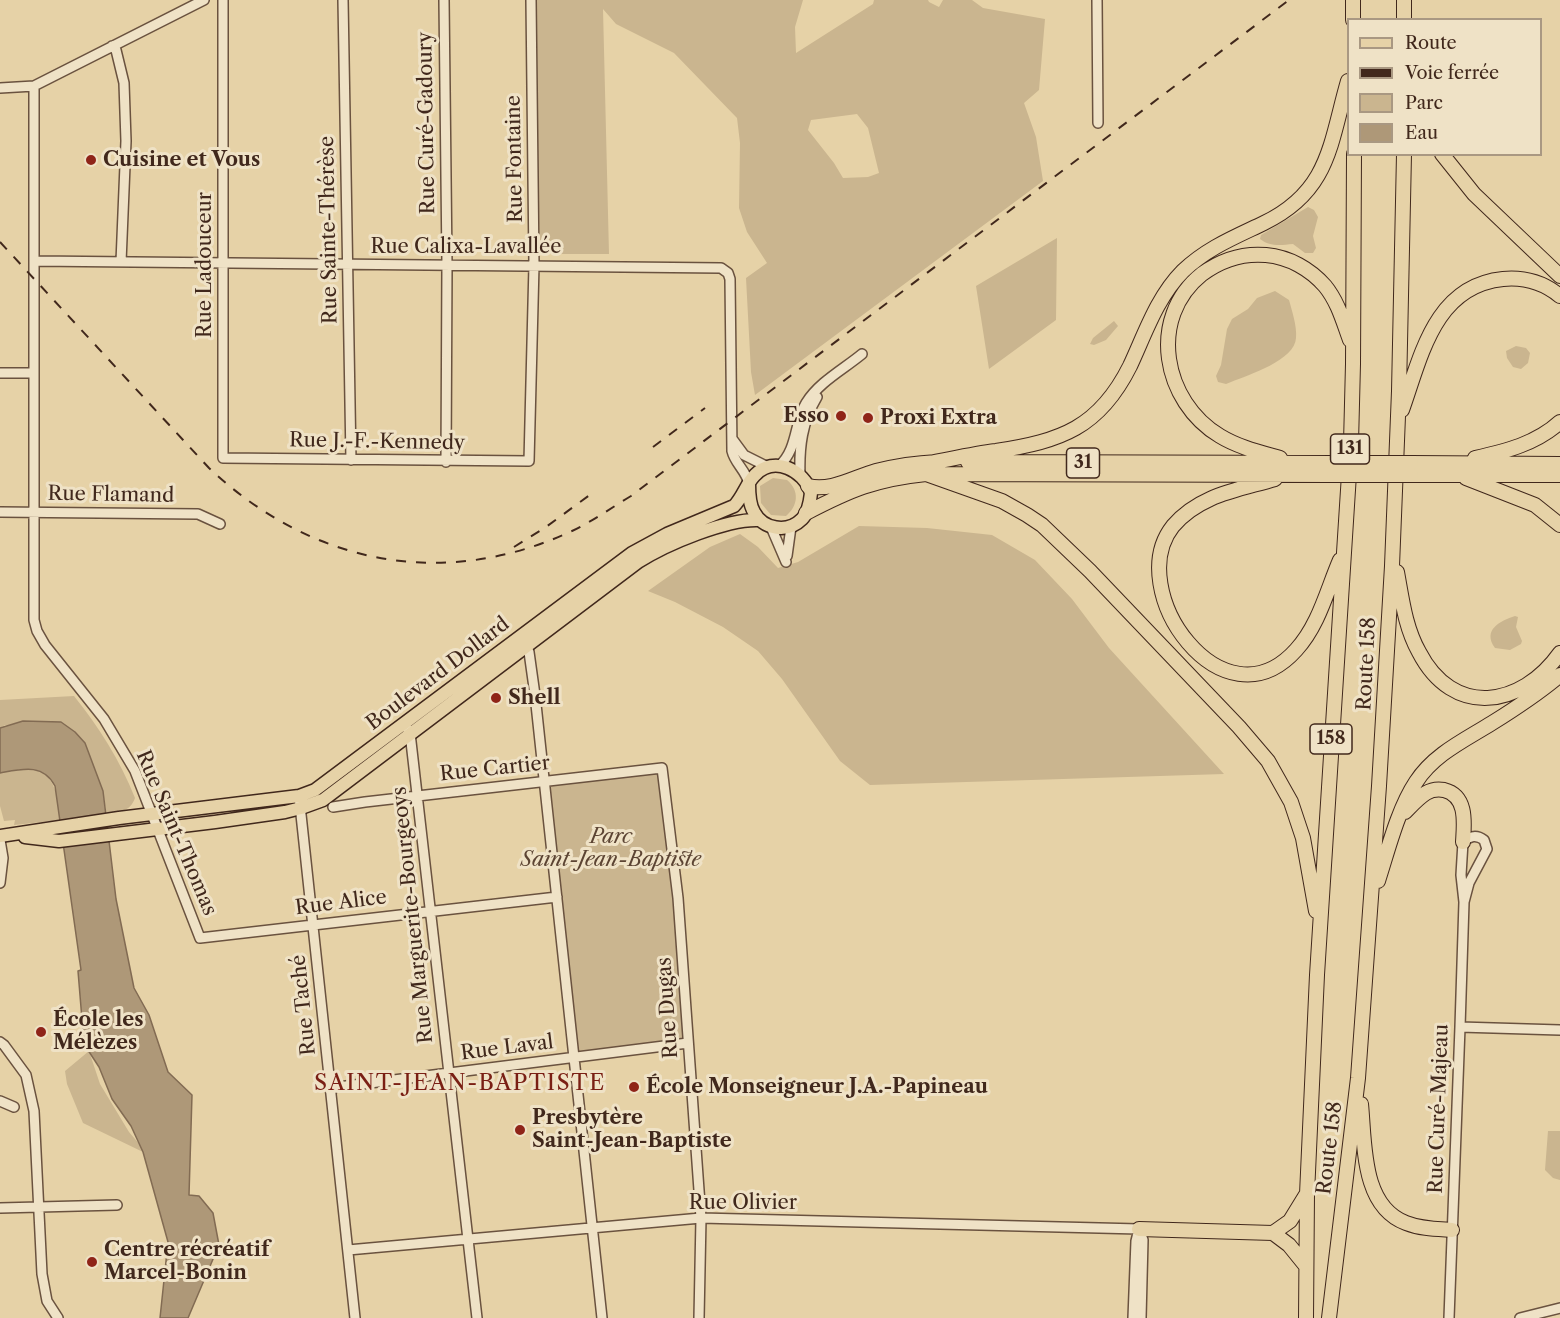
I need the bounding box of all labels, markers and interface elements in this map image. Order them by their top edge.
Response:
legend [1347,18,1542,156]
street label: Rue Curé-Gadoury [413,31,441,215]
text: Route [1405,32,1457,54]
text: Voie ferrée [1405,62,1499,84]
text: Parc [1405,92,1443,114]
street label: Rue Fontaine [502,95,528,223]
text: Eau [1405,122,1438,144]
street label: Rue Sainte-Thérèse [315,136,343,324]
place label: Cuisine et Vous [103,148,260,172]
marker: Cuisine et Vous [84,153,98,167]
street label: Rue Ladouceur [193,192,217,338]
street label: Rue Calixa-Lavallée [371,235,561,259]
place label: Esso [783,404,829,428]
place label: Proxi Extra [880,406,997,430]
marker: Esso [834,409,848,423]
marker: Proxi Extra [861,411,875,425]
street label: Rue J.-F.-Kennedy [289,428,465,456]
road number: 131 [1330,434,1370,464]
road number: 31 [1066,448,1100,478]
street label: Rue Flamand [47,482,175,508]
street label: Boulevard Dollard [362,612,514,736]
street label: Route 158 [1353,617,1381,711]
place label: Shell [508,686,561,710]
marker: Shell [489,691,503,705]
road number: 158 [1310,724,1352,754]
street label: Rue Saint-Thomas [130,747,222,919]
street label: Rue Cartier [439,751,551,787]
street label: Rue Marguerite-Bourgeoys [388,785,438,1045]
park label: Parc Saint-Jean-Baptiste [521,825,701,872]
street label: Rue Alice [294,885,388,921]
street label: Rue Taché [287,953,321,1057]
street label: Rue Dugas [652,956,684,1060]
place label: École les Mélèzes [53,1008,143,1055]
street label: Rue Curé-Majeau [1424,1024,1454,1194]
marker: École les Mélèzes [34,1025,48,1039]
street label: Rue Laval [459,1030,555,1066]
district label: SAINT-JEAN-BAPTISTE [314,1071,606,1097]
place label: École Monseigneur J.A.-Papineau [646,1075,988,1099]
marker: École Monseigneur J.A.-Papineau [627,1080,641,1094]
street label: Route 158 [1312,1100,1348,1196]
place label: Presbytère Saint-Jean-Baptiste [532,1106,732,1153]
marker: Presbytère Saint-Jean-Baptiste [513,1123,527,1137]
street label: Rue Olivier [689,1191,797,1215]
place label: Centre récréatif Marcel-Bonin [104,1238,269,1285]
marker: Centre récréatif Marcel-Bonin [85,1255,99,1269]

